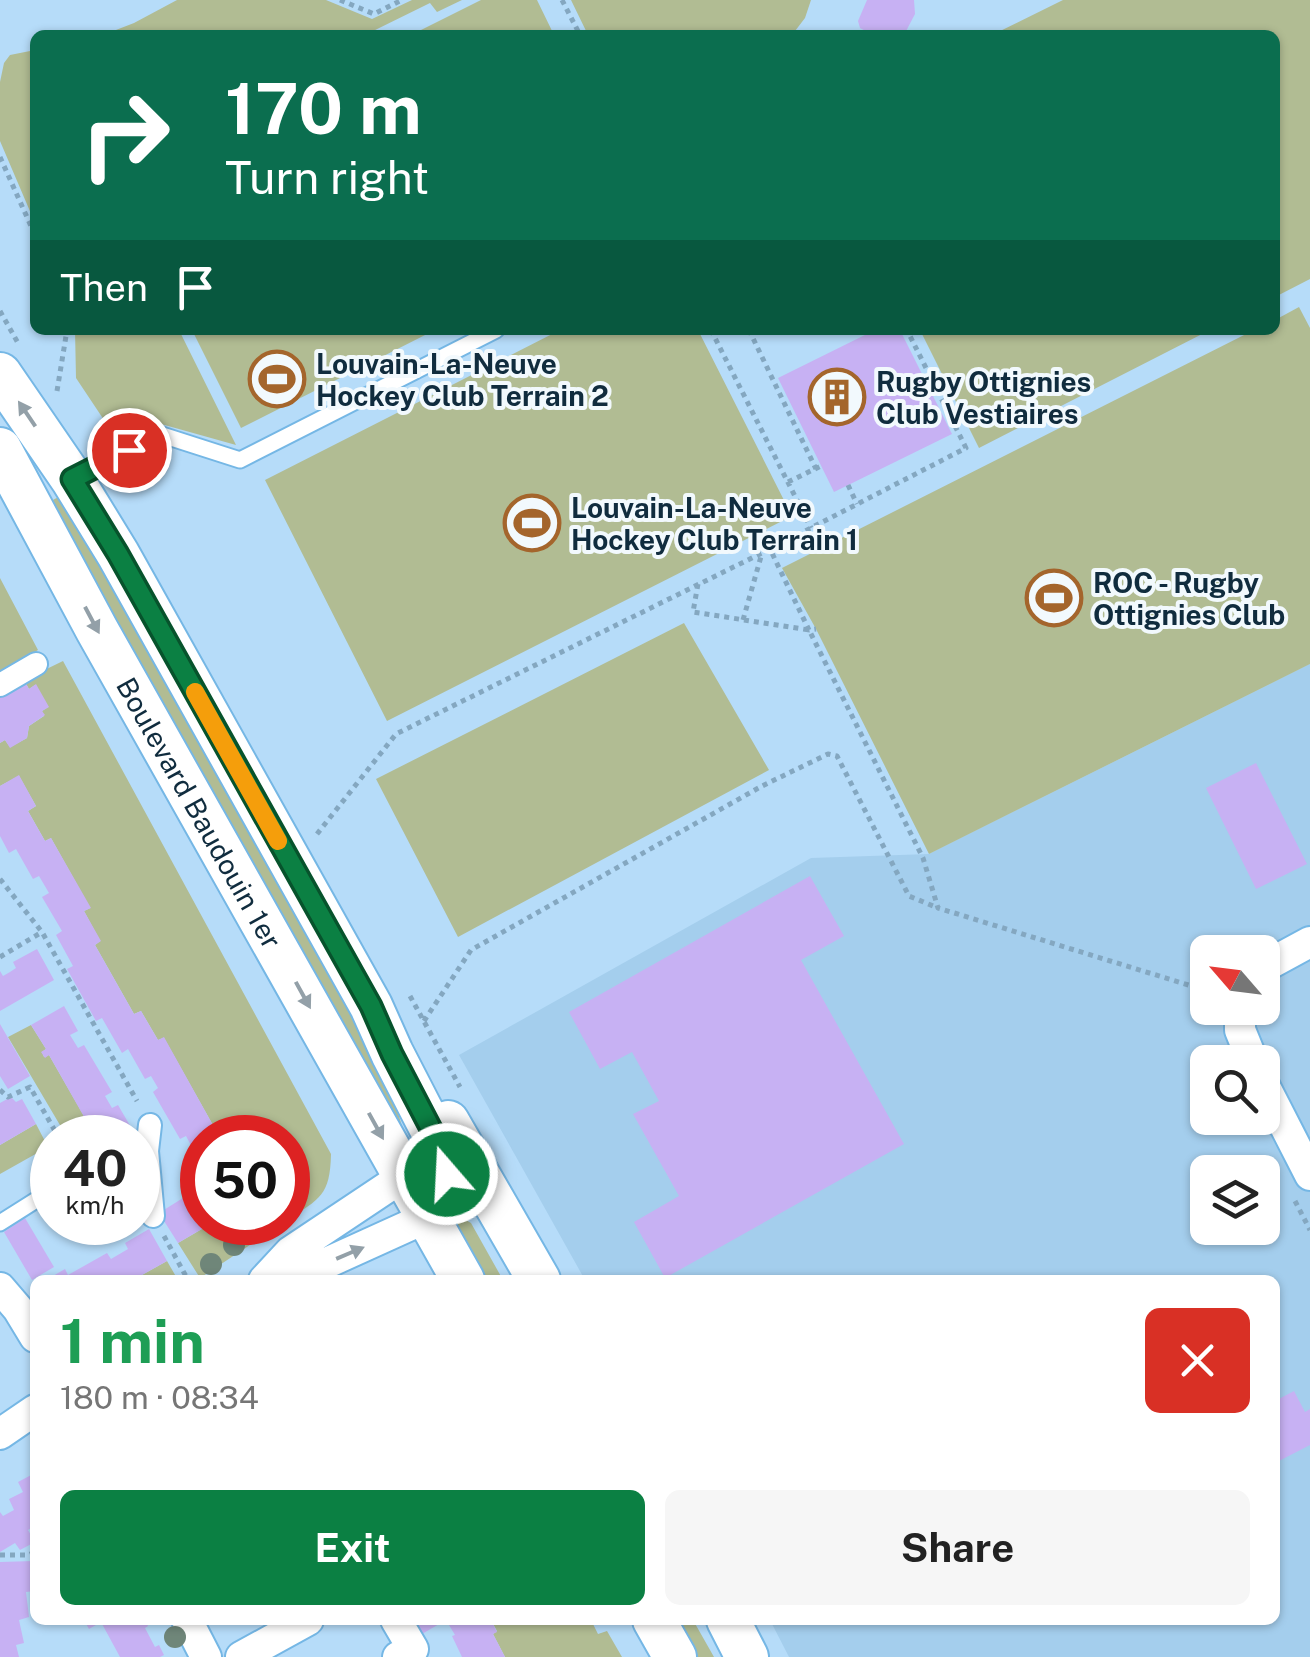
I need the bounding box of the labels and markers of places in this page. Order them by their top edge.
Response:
place label: Louvain-La-Neuve Hockey Club Terrain 2 [316,347,609,412]
sports icon: Louvain-La-Neuve Hockey Club Terrain 2 [247,349,307,409]
place label: Rugby Ottignies Club Vestiaires [876,365,1091,430]
building icon: Rugby Ottignies Club Vestiaires [807,367,867,427]
pin [87,408,172,493]
place label: Louvain-La-Neuve Hockey Club Terrain 1 [571,491,858,556]
sports icon: Louvain-La-Neuve Hockey Club Terrain 1 [502,493,562,553]
place label: ROC - Rugby Ottignies Club [1093,566,1285,631]
sports icon: ROC - Rugby Ottignies Club [1024,568,1084,628]

